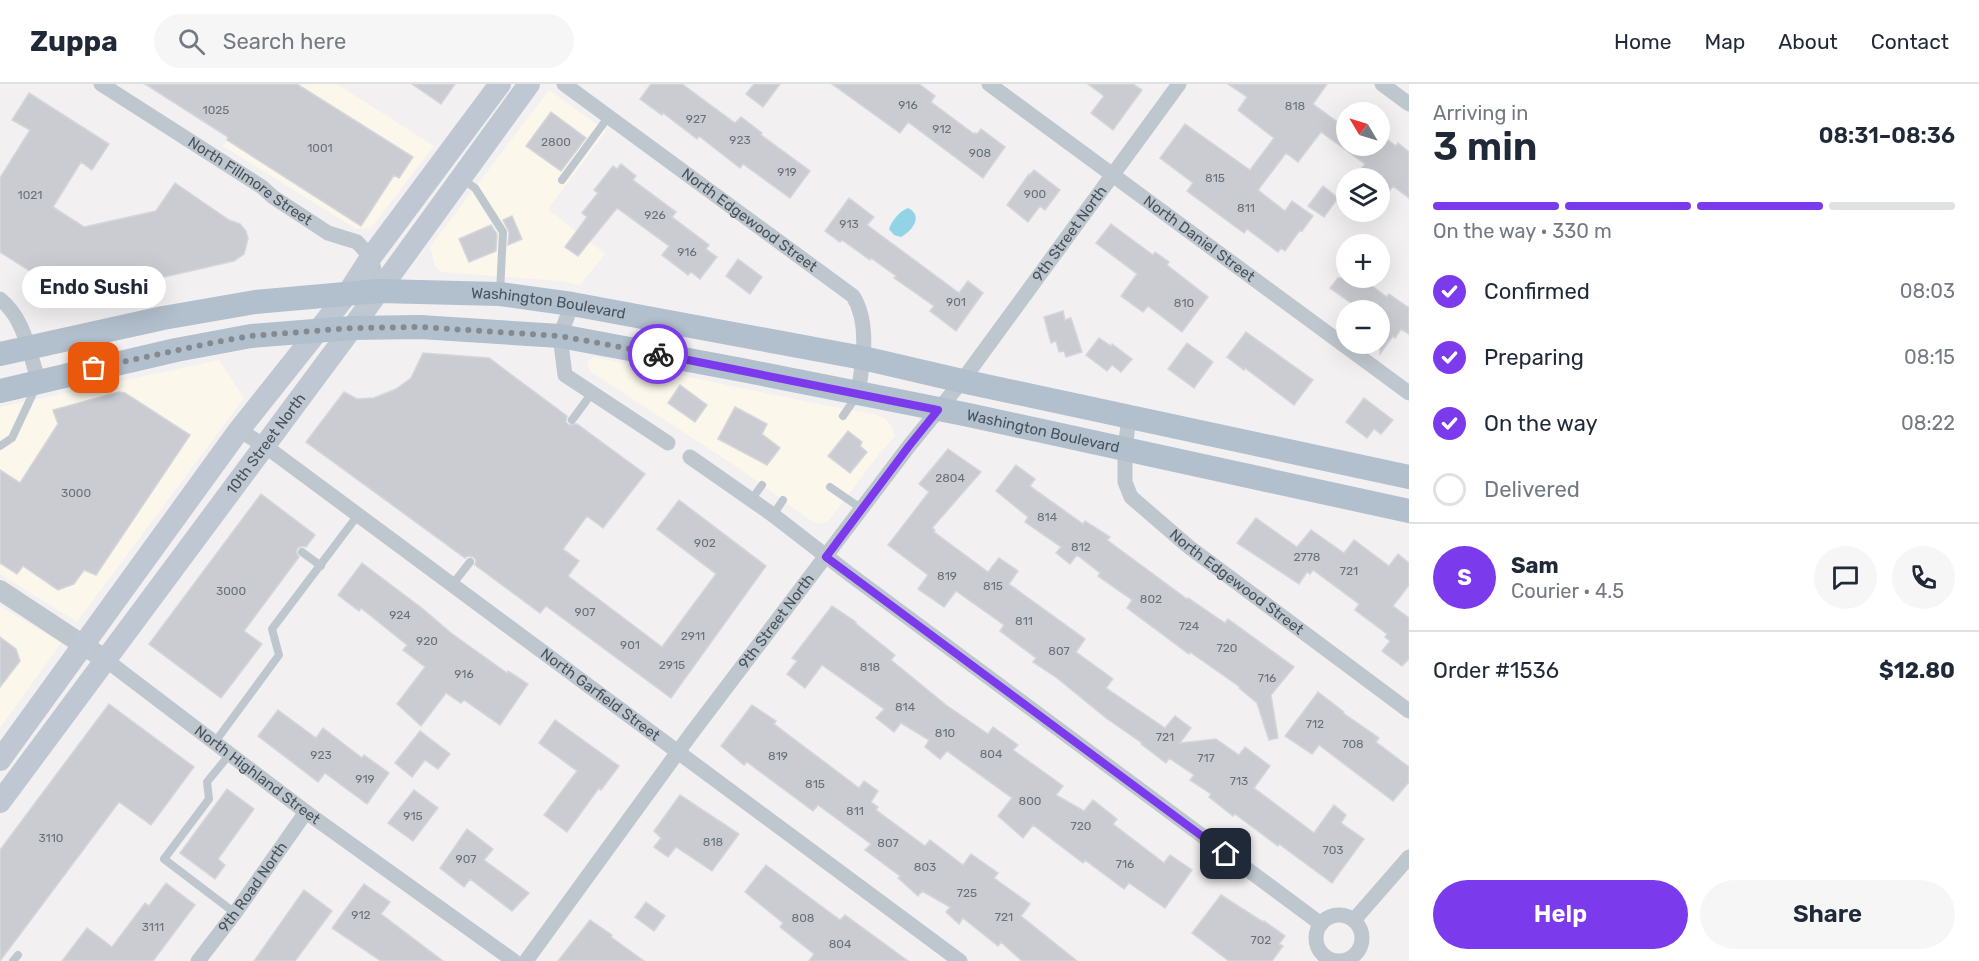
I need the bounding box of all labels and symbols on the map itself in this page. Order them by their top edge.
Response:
house number: 916 [898,98,918,112]
house number: 818 [1285,99,1305,113]
north arrow [1336,102,1390,156]
house number: 1025 [203,103,229,117]
house number: 927 [686,112,706,126]
house number: 912 [932,122,952,136]
street label: North Fillmore Street [184,133,316,229]
house number: 923 [729,133,751,147]
house number: 2800 [541,135,571,149]
house number: 1001 [307,141,333,155]
house number: 908 [969,146,991,160]
street label: North Edgewood Street [678,164,821,276]
house number: 919 [777,165,797,179]
house number: 815 [1205,171,1225,185]
street label: 9th Street North [1029,182,1111,285]
house number: 900 [1024,187,1046,201]
house number: 1021 [18,188,42,202]
street label: North Daniel Street [1140,192,1259,286]
house number: 811 [1237,201,1255,215]
house number: 926 [644,208,666,222]
house number: 913 [839,217,859,231]
house number: 916 [677,245,697,259]
callout: Endo Sushi [22,266,166,308]
street label: Washington Boulevard [471,284,627,323]
house number: 901 [946,295,966,309]
house number: 810 [1174,296,1194,310]
courier [628,324,688,384]
pin [68,342,119,393]
street label: 10th Street North [222,390,309,498]
street label: Washington Boulevard [965,406,1121,457]
house number: 2804 [935,471,965,485]
house number: 3000 [61,486,91,500]
house number: 814 [1037,510,1058,524]
street label: North Edgewood Street [1166,525,1307,638]
house number: 902 [694,536,716,550]
house number: 812 [1071,540,1091,554]
house number: 2778 [1294,550,1321,564]
house number: 721 [1340,564,1358,578]
house number: 819 [937,569,957,583]
street label: 9th Street North [735,570,818,672]
house number: 815 [983,579,1003,593]
house number: 3000 [216,584,246,598]
house number: 802 [1140,592,1162,606]
house number: 907 [575,605,595,619]
house number: 924 [389,608,411,622]
house number: 811 [1015,614,1033,628]
house number: 724 [1179,619,1200,633]
house number: 2911 [681,629,705,643]
house number: 920 [416,634,438,648]
house number: 901 [620,638,640,652]
house number: 720 [1217,641,1237,655]
street label: North Garfield Street [537,644,664,745]
house number: 807 [1048,644,1070,658]
house number: 2915 [659,658,685,672]
house number: 818 [860,660,880,674]
house number: 916 [454,667,474,681]
house number: 716 [1258,671,1276,685]
house number: 814 [895,700,916,714]
house number: 712 [1306,717,1324,731]
street label: North Highland Street [191,722,324,828]
house number: 810 [935,726,955,740]
house number: 721 [1156,730,1174,744]
house number: 708 [1342,737,1364,751]
house number: 804 [980,747,1003,761]
house number: 923 [310,748,332,762]
house number: 819 [768,749,788,763]
house number: 717 [1197,751,1215,765]
house number: 919 [355,772,375,786]
house number: 713 [1230,774,1248,788]
house number: 815 [805,777,825,791]
house number: 800 [1019,794,1041,808]
house number: 811 [846,804,864,818]
house number: 915 [403,809,423,823]
house number: 720 [1071,819,1091,833]
pin [1200,828,1251,879]
house number: 3110 [39,831,63,845]
house number: 818 [703,835,723,849]
house number: 807 [877,836,899,850]
street label: 9th Road North [214,839,291,936]
house number: 703 [1323,843,1344,857]
house number: 907 [456,852,476,866]
house number: 716 [1116,857,1134,871]
house number: 803 [914,860,936,874]
house number: 725 [957,886,977,900]
house number: 912 [351,908,371,922]
house number: 721 [995,910,1013,924]
house number: 808 [792,911,814,925]
house number: 3111 [142,920,164,934]
house number: 702 [1251,933,1271,947]
house number: 804 [829,937,852,951]

